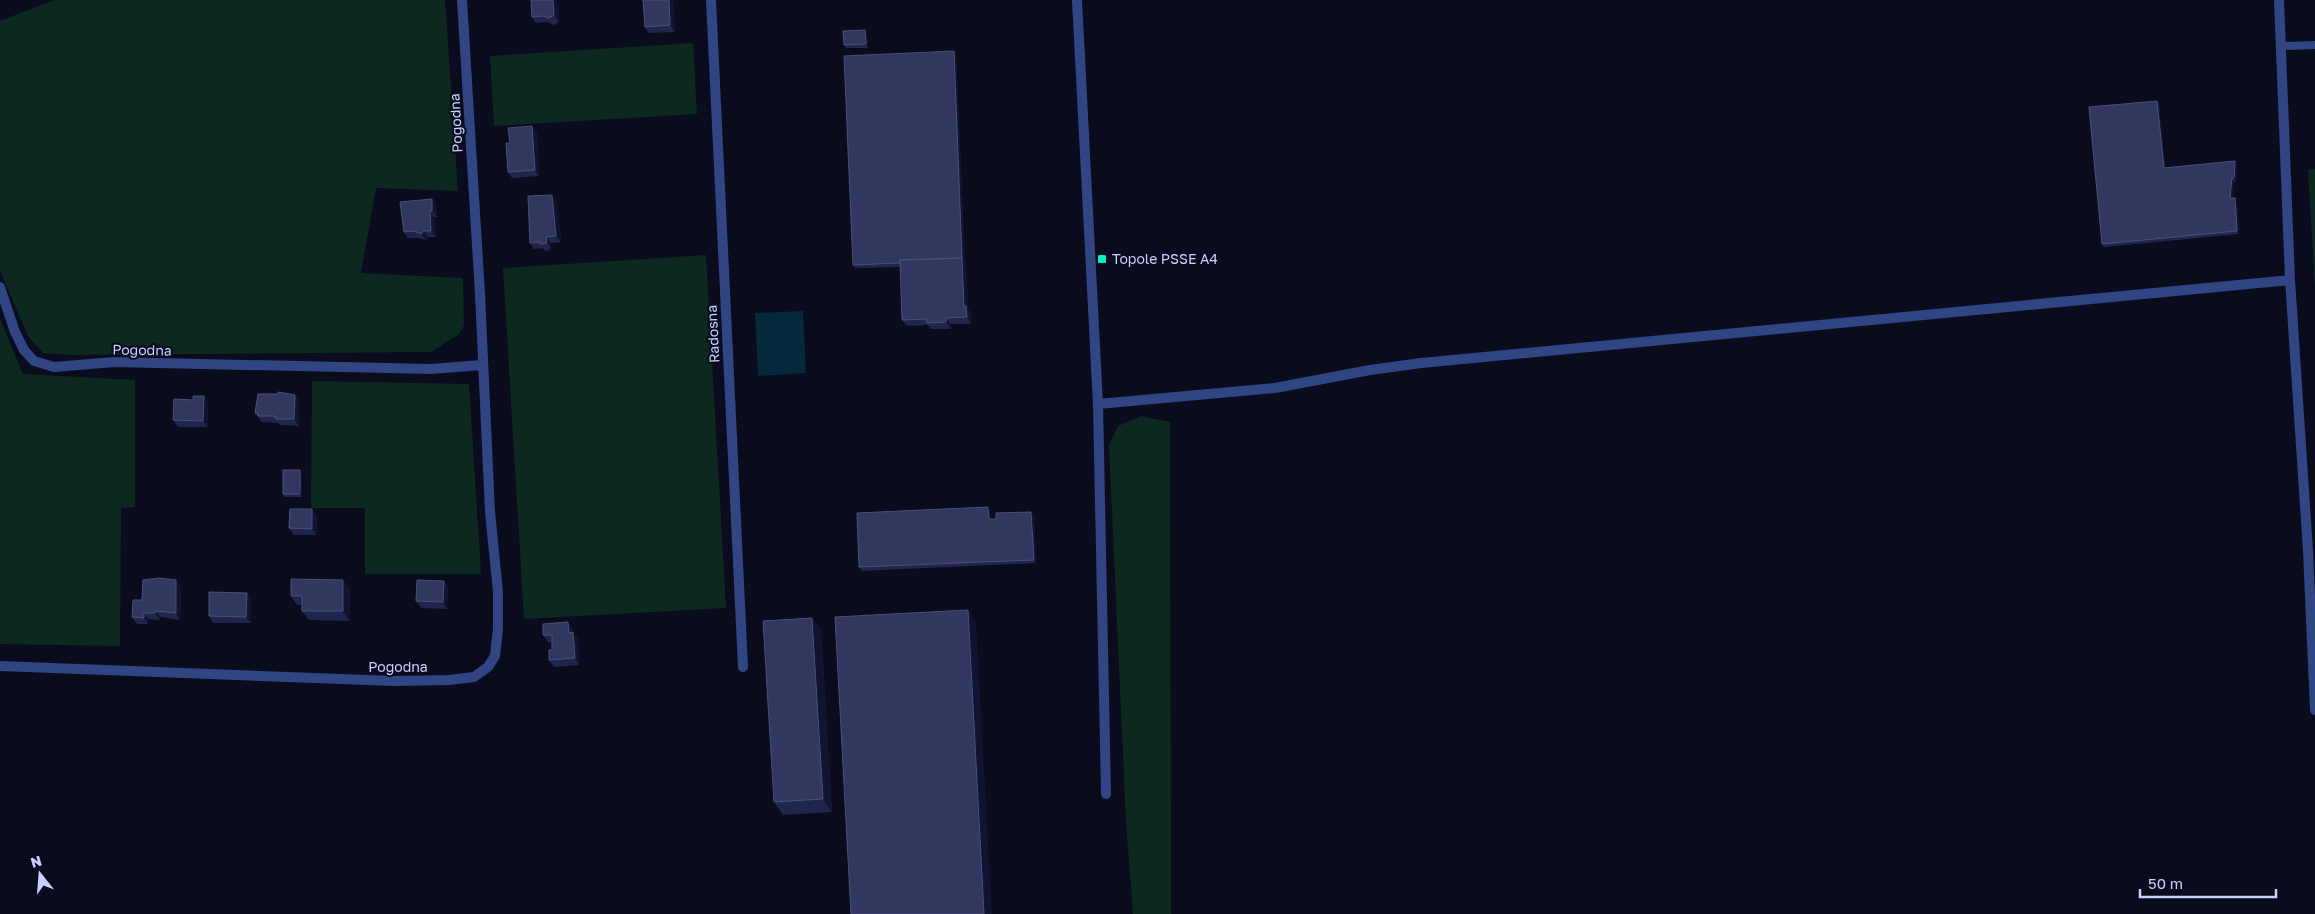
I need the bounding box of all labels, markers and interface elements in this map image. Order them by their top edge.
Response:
street label: Pogodna [445,93,466,153]
place label: Topole PSSE A4 [1112,250,1218,267]
marker: Topole PSSE A4 [1096,253,1108,265]
street label: Radosna [702,304,723,364]
street label: Pogodna [112,340,172,359]
street label: Pogodna [368,658,428,675]
north arrow [15,849,65,899]
text: N [28,851,44,871]
scale bar [2140,866,2276,898]
text: 50 m [2148,874,2183,892]

